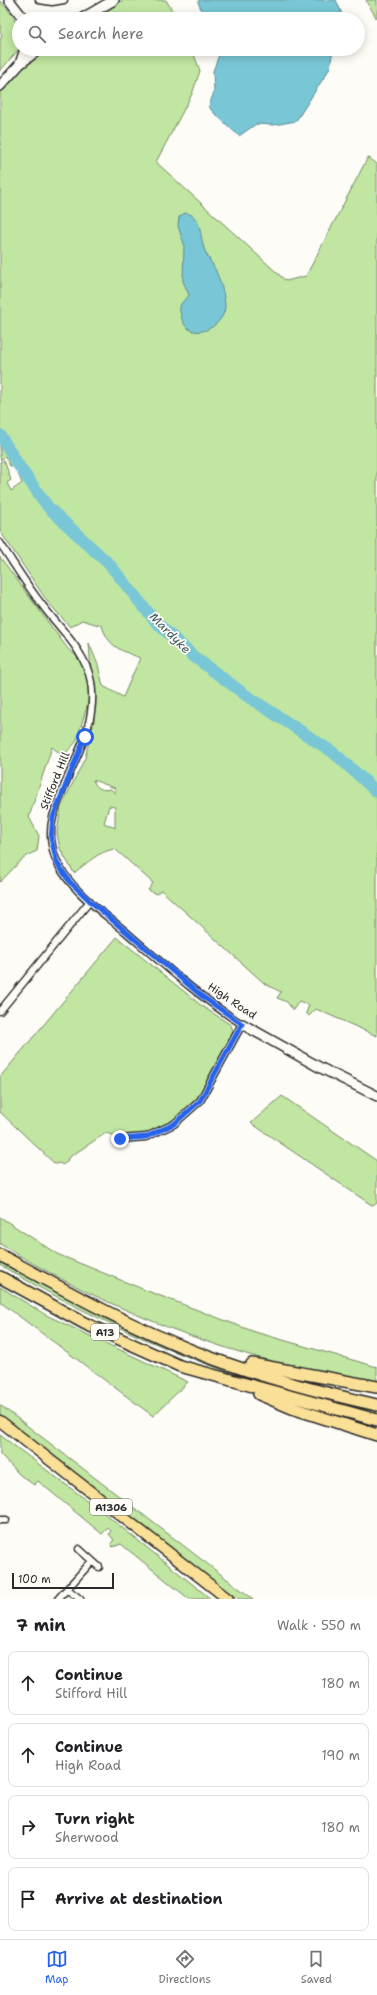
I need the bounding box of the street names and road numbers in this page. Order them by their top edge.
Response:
street label: Stifford Hill [37,749,74,812]
street label: High Road [205,979,259,1023]
road number: A13 [91,1324,119,1340]
road number: A1306 [90,1499,132,1515]

